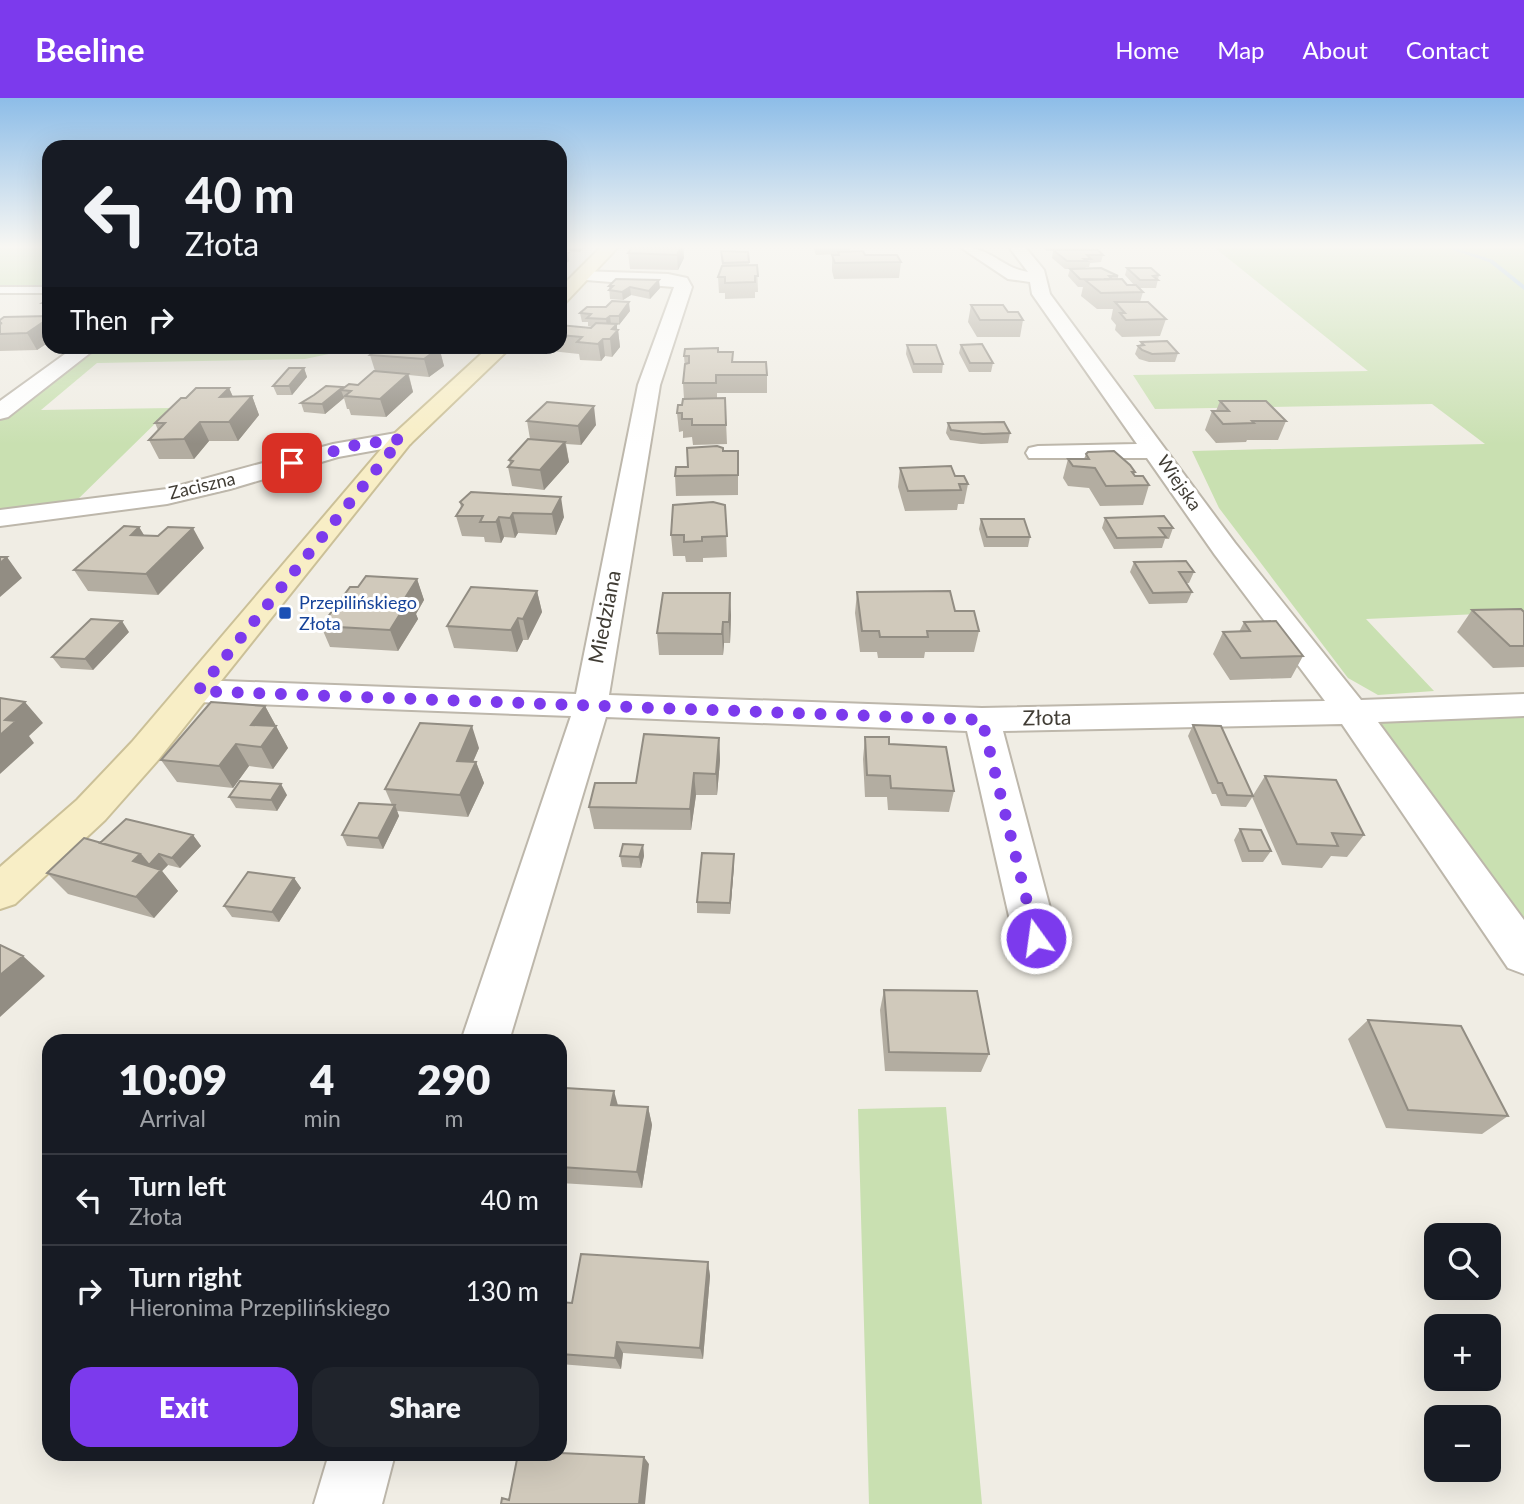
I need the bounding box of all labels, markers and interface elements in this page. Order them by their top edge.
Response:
text: Beeline [35,29,145,69]
text: Home [1115,35,1179,64]
text: Map [1217,35,1265,64]
text: About [1303,35,1368,64]
text: Contact [1406,35,1489,64]
text: 40 m [185,165,295,223]
icon: left [70,168,161,259]
text: Złota [185,224,259,263]
icon: right [142,301,180,339]
text: Then [70,304,128,336]
pin [262,433,322,493]
icon: arrive [273,444,311,482]
street label: Wiejska [1153,450,1207,514]
street label: Zaciszna [166,467,237,503]
street label: Miedziana [582,568,625,665]
place label: Przepilińskiego Złota [299,591,417,634]
marker: Przepilińskiego Złota [277,605,293,621]
street label: Złota [1022,704,1072,729]
position arrow [999,901,1073,975]
text: 10:09 [119,1054,227,1104]
text: 4 [310,1054,334,1104]
text: 290 [417,1054,490,1104]
text: Arrival [140,1104,206,1132]
text: min [304,1104,341,1132]
text: m [444,1104,463,1132]
text: Turn left [129,1170,226,1202]
icon: left [70,1181,108,1219]
text: 40 m [481,1184,539,1216]
text: Złota [129,1202,182,1230]
map controls [1424,1223,1501,1482]
button: search [1424,1223,1501,1300]
text: Turn right [129,1261,242,1293]
icon: right [70,1272,108,1310]
text: 130 m [466,1275,539,1307]
text: Hieronima Przepilińskiego [129,1293,390,1321]
button: + [1424,1314,1501,1391]
button: Exit [70,1367,298,1447]
button: Share [312,1367,539,1447]
button: − [1424,1405,1501,1482]

